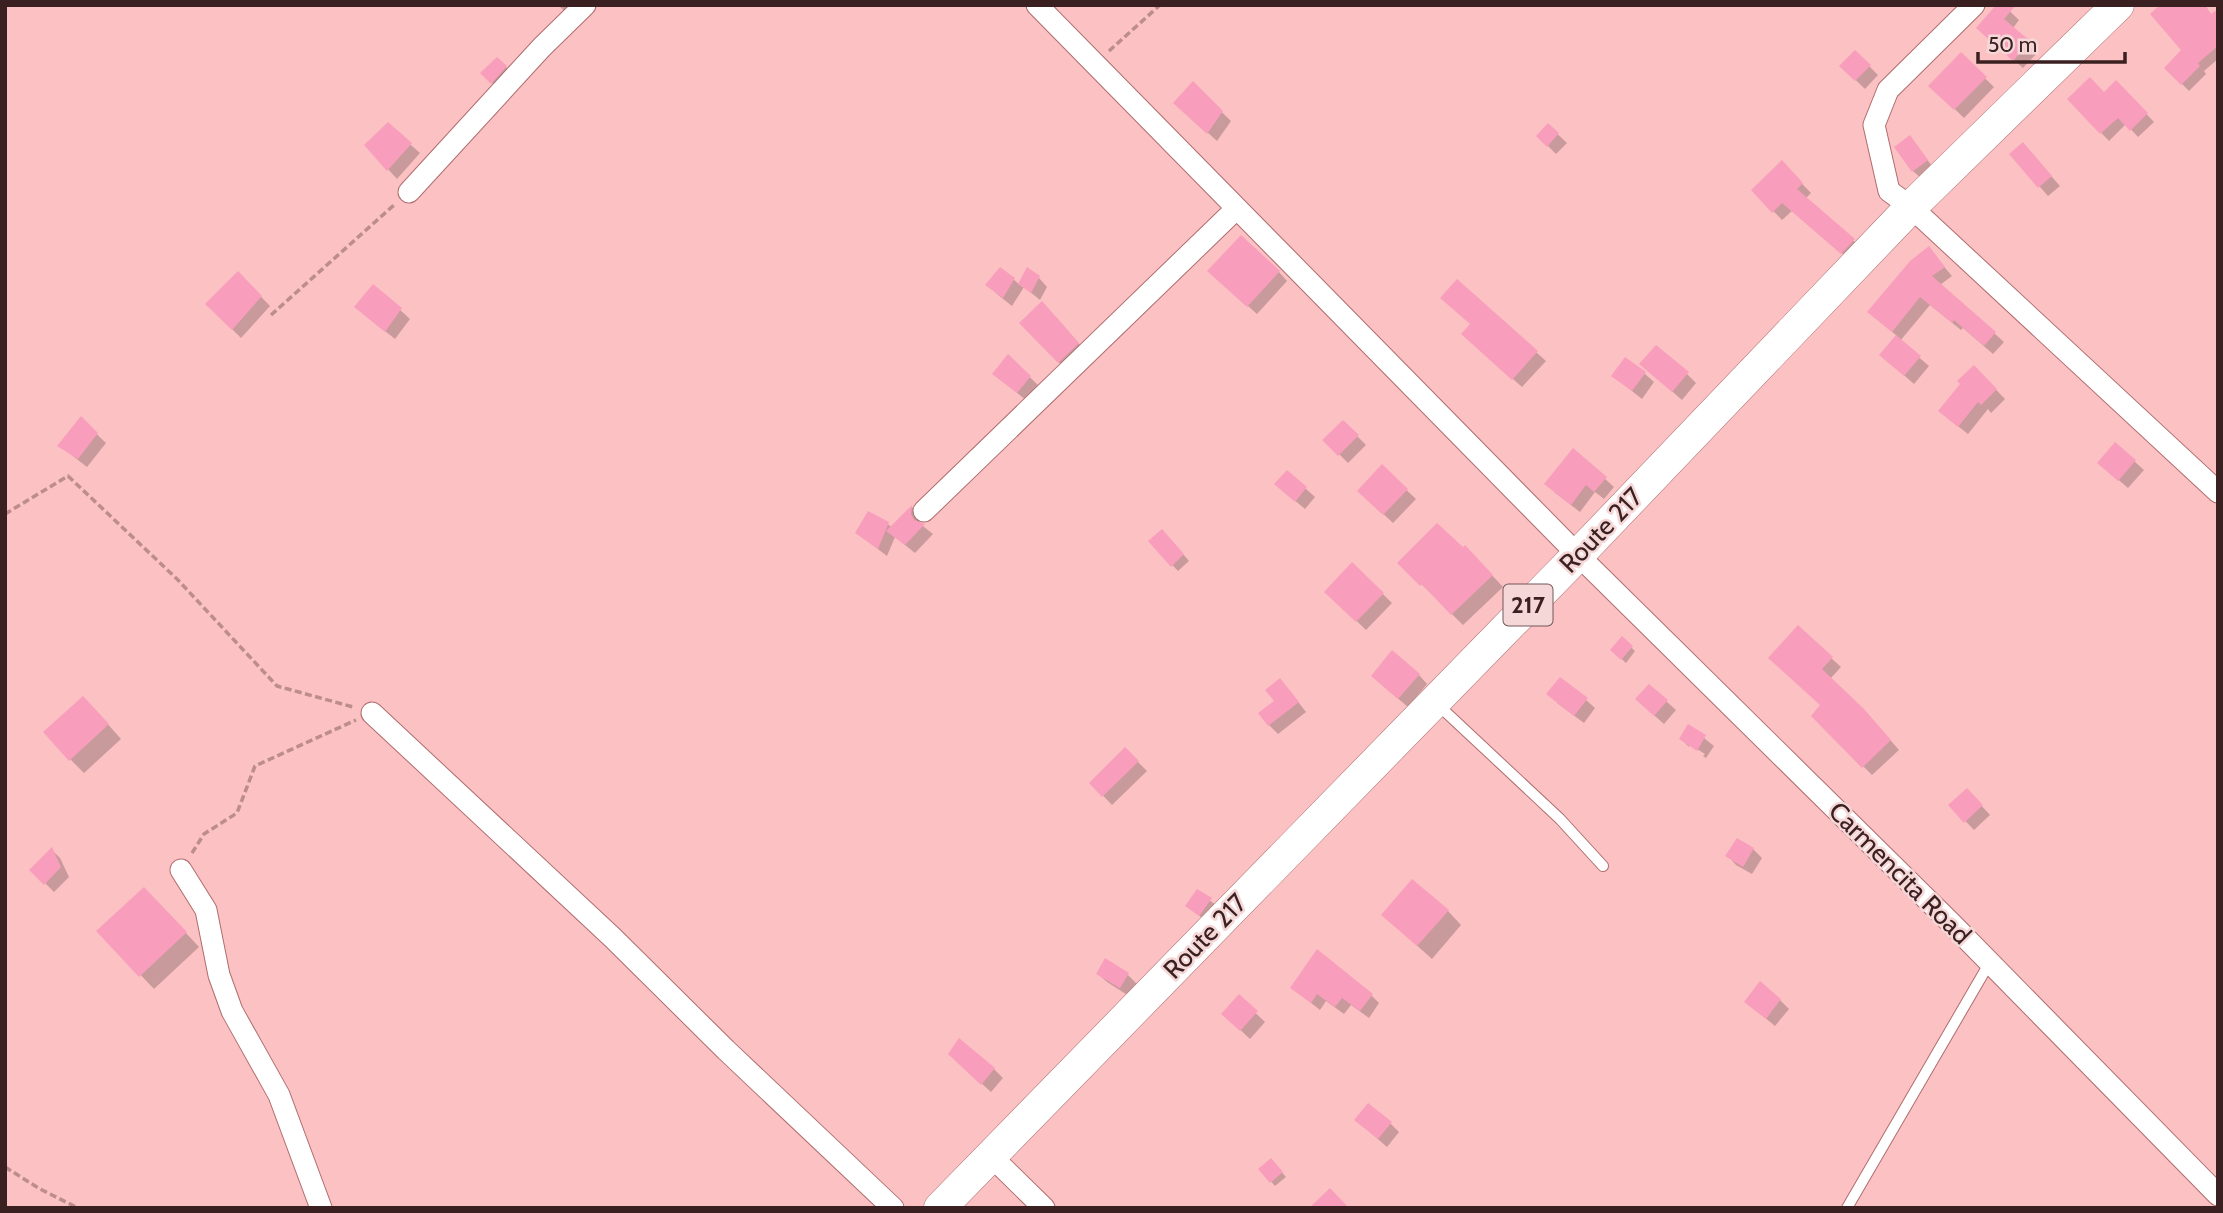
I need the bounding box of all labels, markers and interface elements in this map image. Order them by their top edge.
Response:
scale bar [1978,21,2125,65]
text: 50 m [1988,32,2037,57]
street label: Route 217 [1553,481,1649,579]
road number: 217 [1504,584,1552,626]
street label: Carmencita Road [1822,795,1978,951]
street label: Route 217 [1157,887,1253,985]

